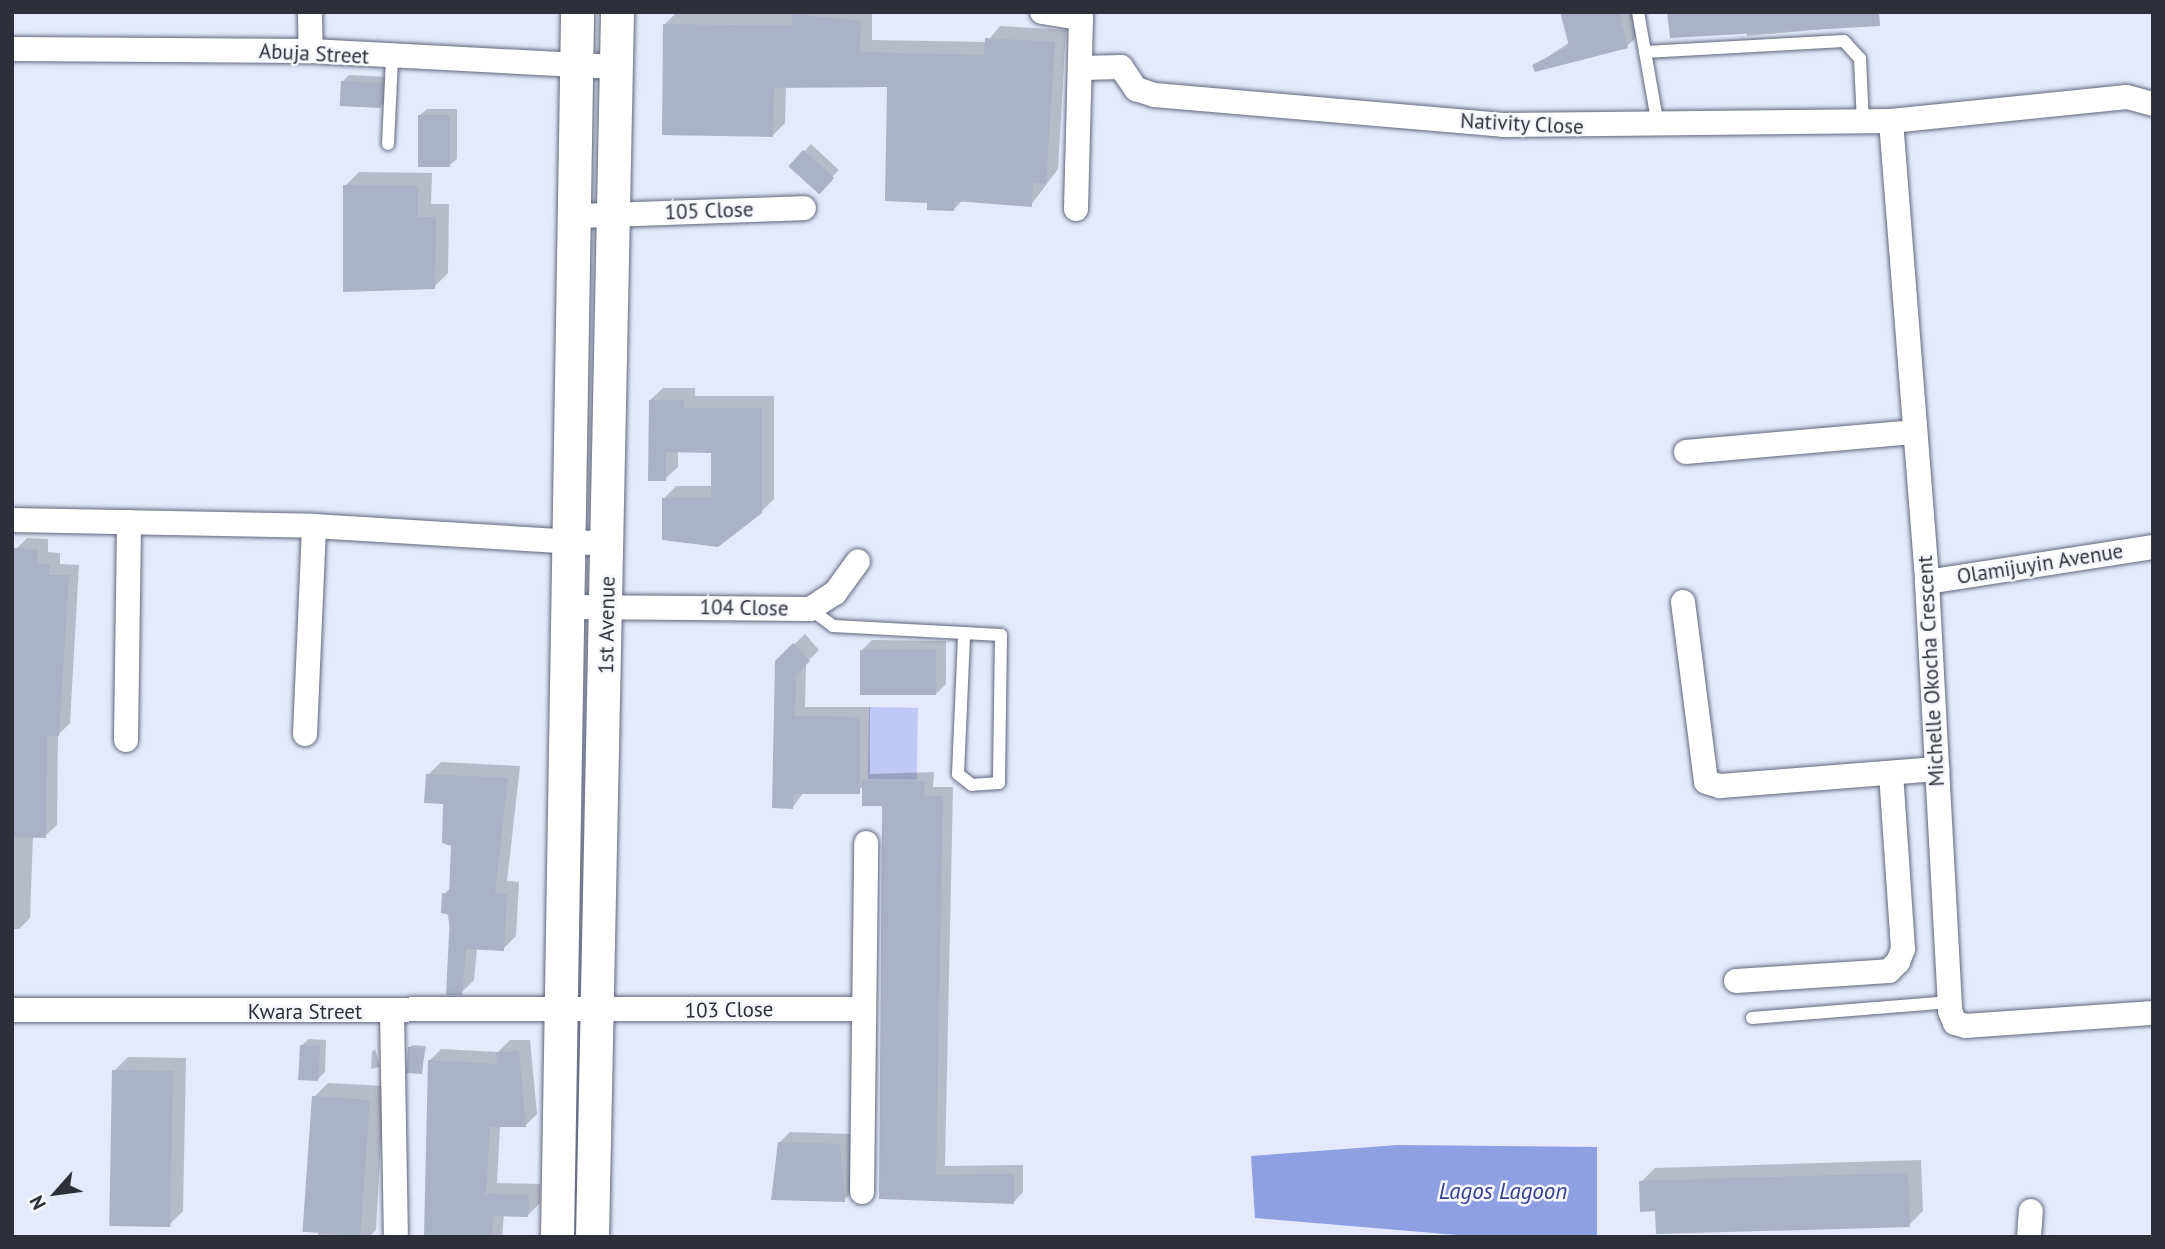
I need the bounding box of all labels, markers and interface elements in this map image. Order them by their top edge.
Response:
street label: Abuja Street [258,39,370,69]
street label: Nativity Close [1459,108,1585,140]
street label: 105 Close [664,197,754,225]
street label: Olamijuyin Avenue [1955,538,2125,590]
street label: Michelle Okocha Crescent [1912,555,1950,787]
street label: 1st Avenue [594,575,620,675]
street label: 104 Close [699,595,789,621]
street label: 103 Close [684,997,774,1023]
street label: Kwara Street [248,999,362,1025]
north arrow [21,1158,91,1228]
water label: Lagos Lagoon [1439,1177,1567,1205]
text: N [24,1192,51,1214]

